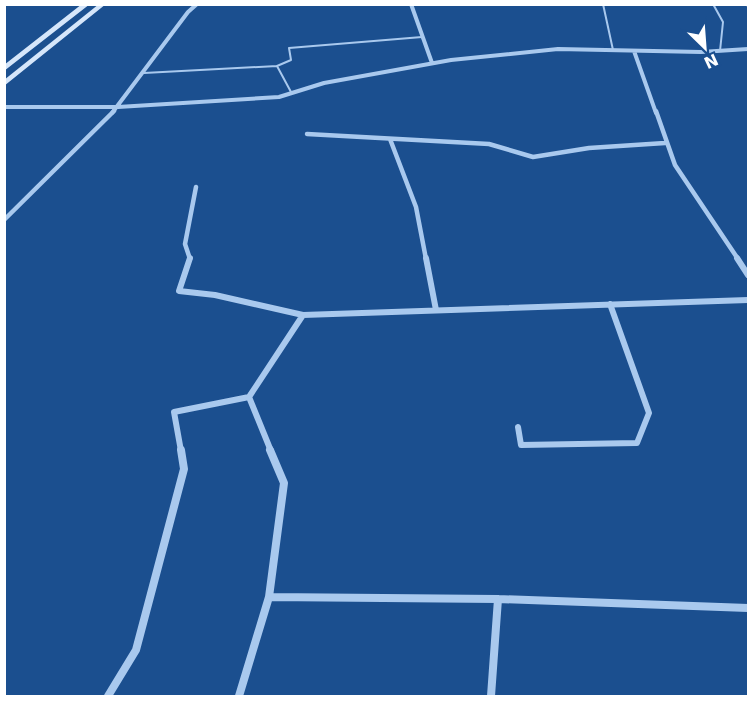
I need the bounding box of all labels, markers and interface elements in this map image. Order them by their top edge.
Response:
north arrow [675,18,735,78]
text: N [701,50,721,73]

